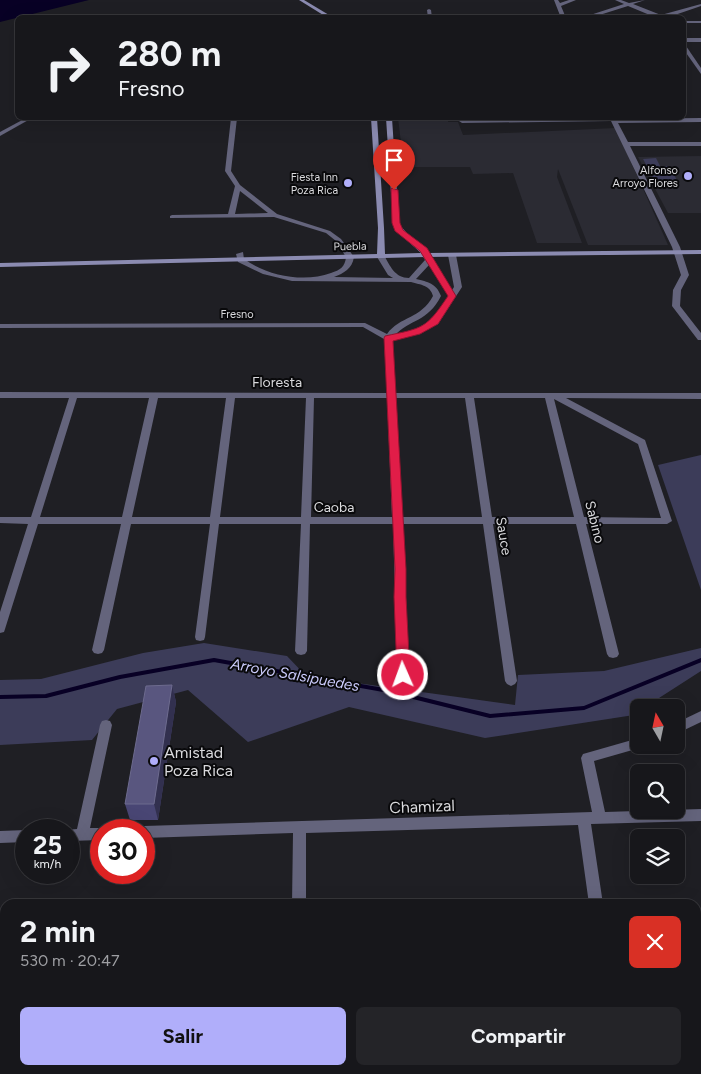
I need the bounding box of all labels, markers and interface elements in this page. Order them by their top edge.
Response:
text: 280 m [118,33,221,75]
icon: right [35,35,100,100]
text: Fresno [118,75,184,102]
pin [373,139,415,190]
icon: arrive [380,146,408,174]
place label: Alfonso Arroyo Flores [613,164,678,190]
marker: Alfonso Arroyo Flores [682,170,694,182]
place label: Fiesta Inn Poza Rica [291,171,338,197]
marker: Fiesta Inn Poza Rica [342,177,354,189]
street label: Puebla [333,240,367,253]
street label: Fresno [220,308,254,321]
street label: Floresta [252,374,302,391]
street label: Caoba [314,499,354,516]
street label: Sabino [581,499,608,545]
street label: Sauce [492,516,515,557]
position arrow [376,648,428,700]
water label: Arroyo Salsipuedes [228,655,361,695]
north arrow [630,699,685,754]
map controls [630,699,685,884]
place label: Amistad Poza Rica [164,743,233,780]
marker: Amistad Poza Rica [148,755,160,767]
button: search [630,764,685,819]
street label: Chamizal [389,796,455,817]
speed limit sign: 30 [90,819,155,884]
button: layers [630,829,685,884]
text: 25 [33,830,62,860]
text: km/h [34,857,61,871]
text: 2 min [20,913,96,950]
button: close [629,916,681,968]
text: 530 m · 20:47 [20,951,119,970]
button: Salir [20,1007,346,1065]
button: Compartir [356,1007,681,1065]

